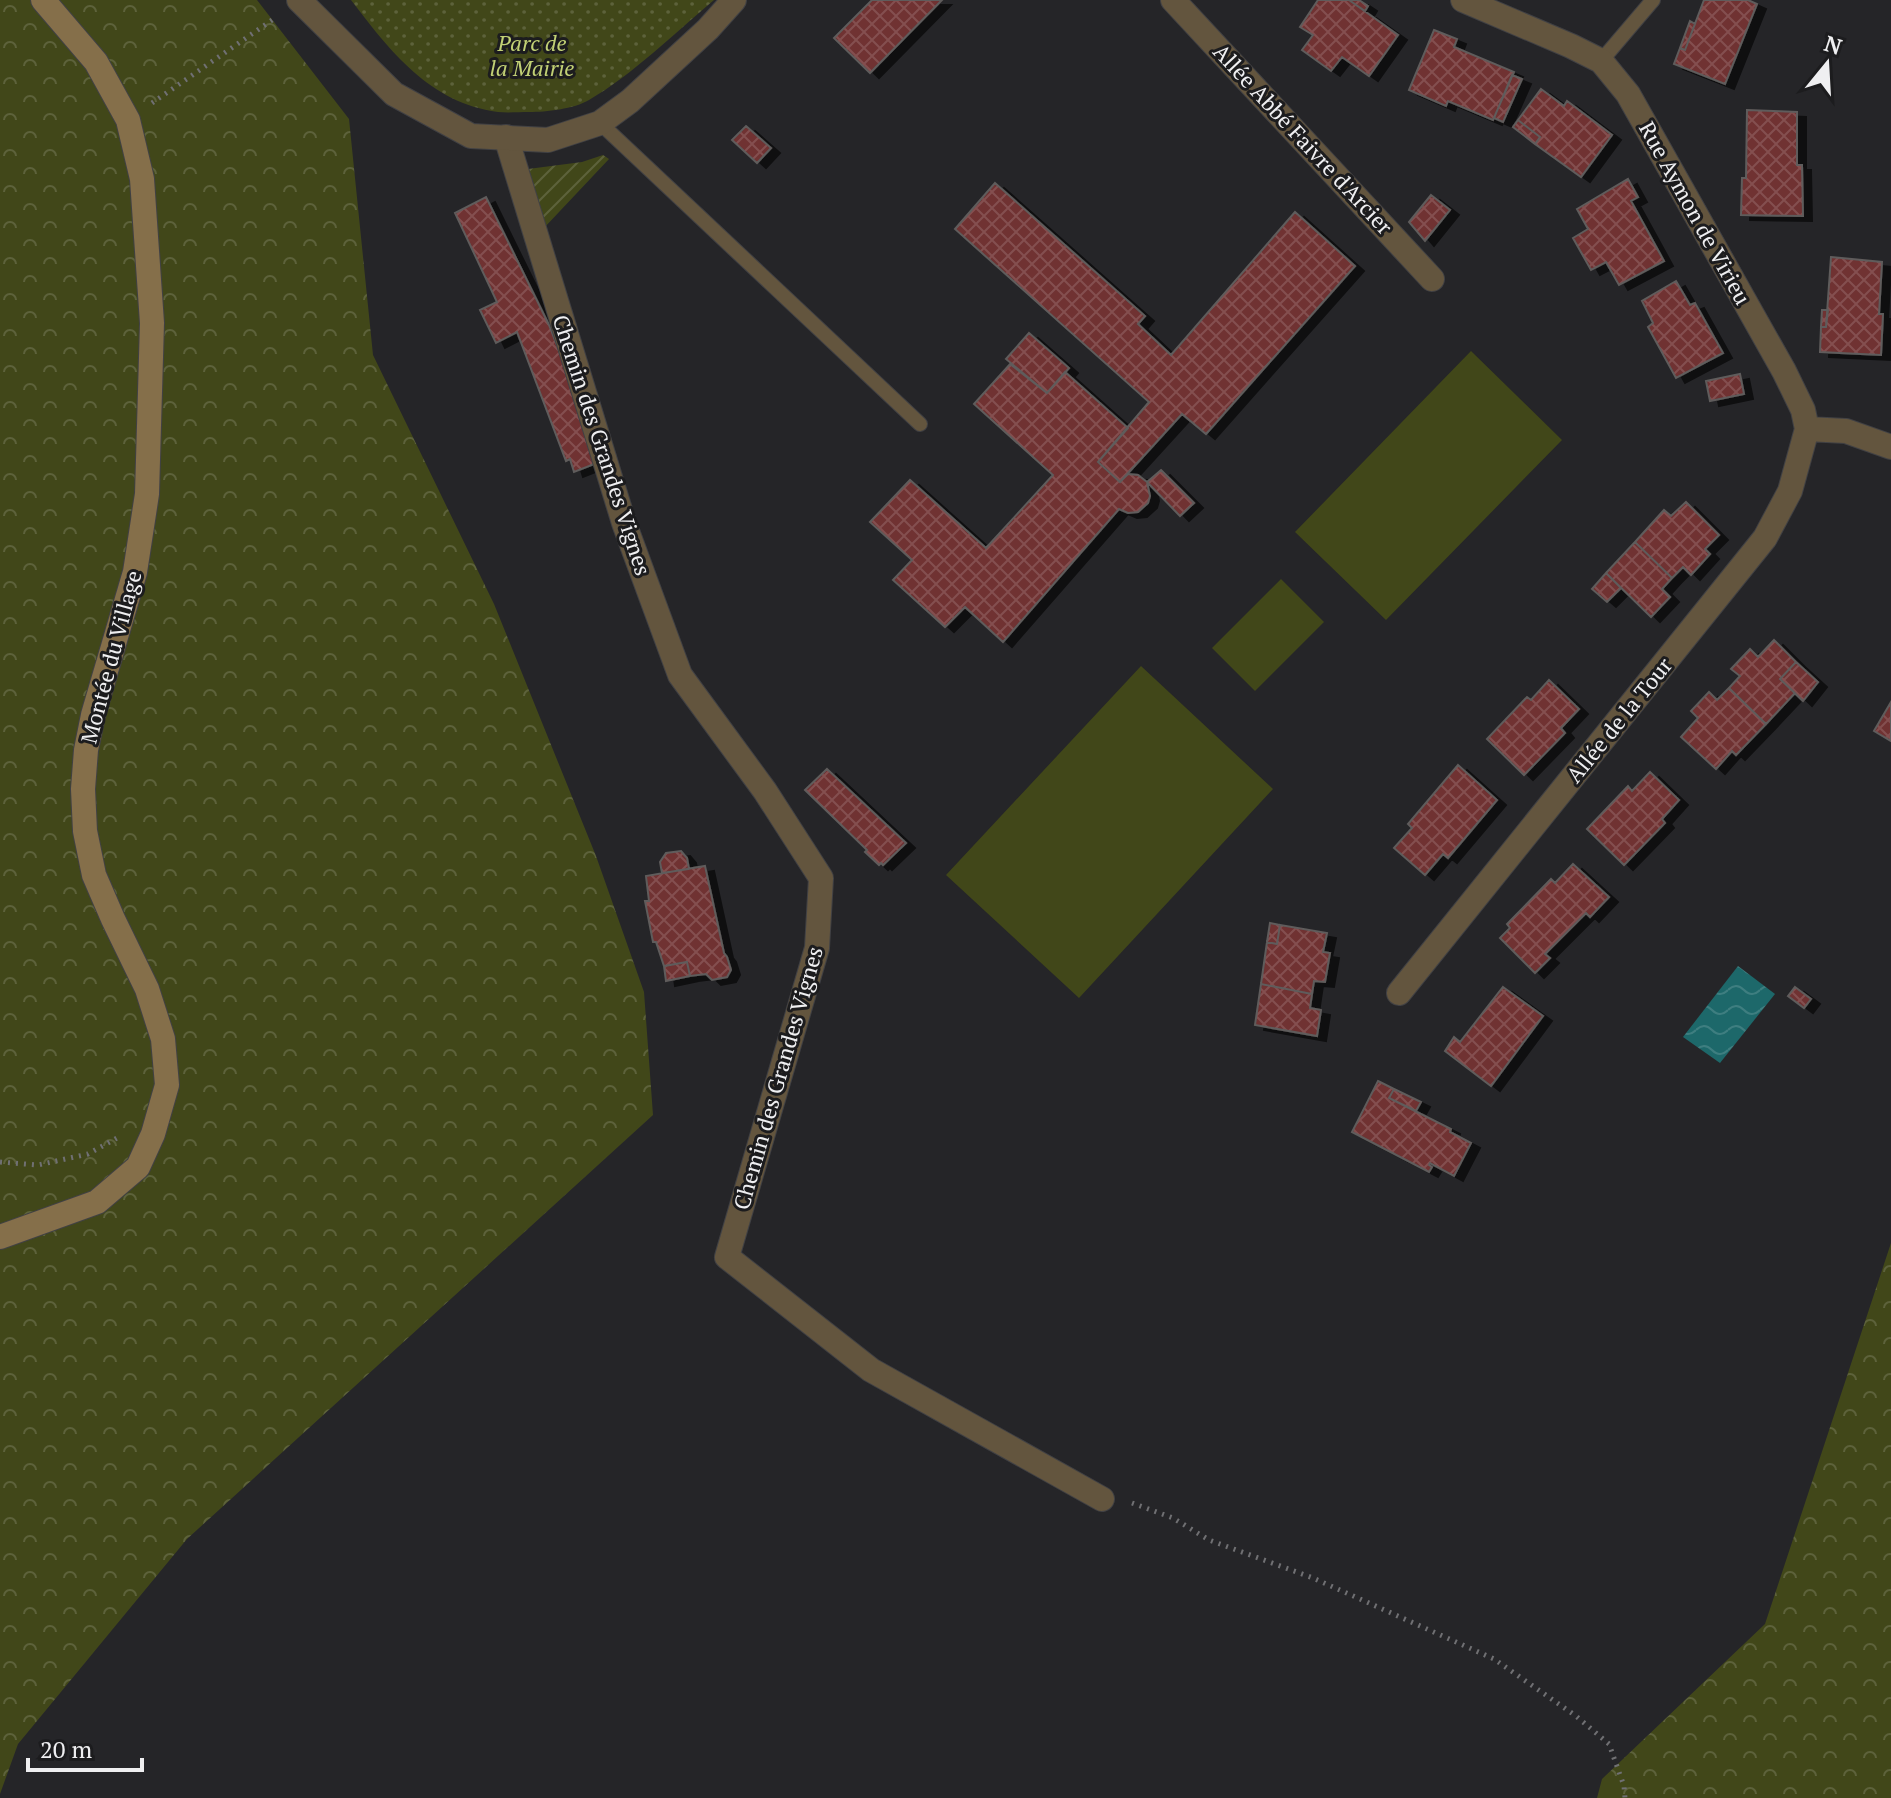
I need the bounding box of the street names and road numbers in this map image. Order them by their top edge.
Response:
street label: Allée Abbé Faivre d'Arcier [1207,37,1400,241]
street label: Rue Aymon de Virieu [1633,116,1758,310]
street label: Chemin des Grandes Vignes [547,311,658,579]
street label: Montée du Village [73,567,148,747]
street label: Allée de la Tour [1559,651,1678,788]
street label: Chemin des Grandes Vignes [726,943,829,1213]

